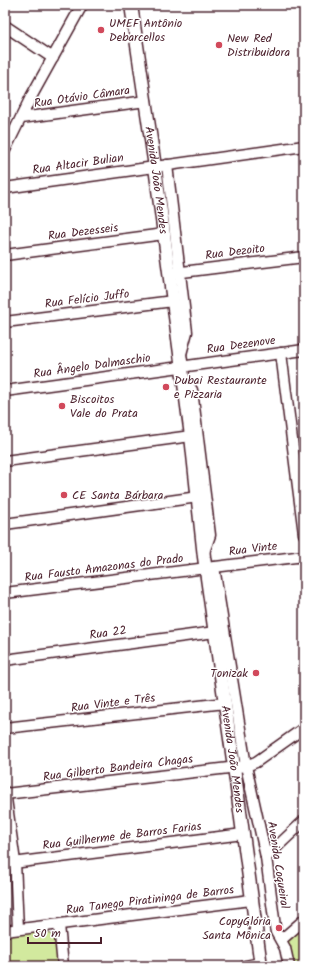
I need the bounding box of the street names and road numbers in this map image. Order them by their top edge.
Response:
street label: Rua Otávio Câmara [33,81,132,113]
street label: Avenida João Mendes [140,125,173,235]
street label: Rua Altacir Bulian [31,148,125,180]
street label: Rua Dezesseis [47,218,119,246]
street label: Rua Dezoito [204,239,266,265]
street label: Rua Felício Juffo [44,284,130,314]
street label: Rua Dezenove [205,331,277,359]
street label: Rua Ângelo Dalmaschio [32,348,152,384]
street label: Rua Vinte [228,537,279,561]
street label: Rua Fausto Amazonas do Prado [24,549,184,587]
street label: Rua 22 [88,621,128,645]
street label: Rua Vinte e Três [70,688,156,718]
street label: Avenida João Mendes [216,704,250,814]
street label: Rua Gilberto Bandeira Chagas [42,749,194,787]
street label: Rua Guilherme de Barros Farias [41,817,203,855]
street label: Avenida Coqueiral [262,820,294,910]
street label: Rua Tanego Piratininga de Barros [65,880,235,920]

